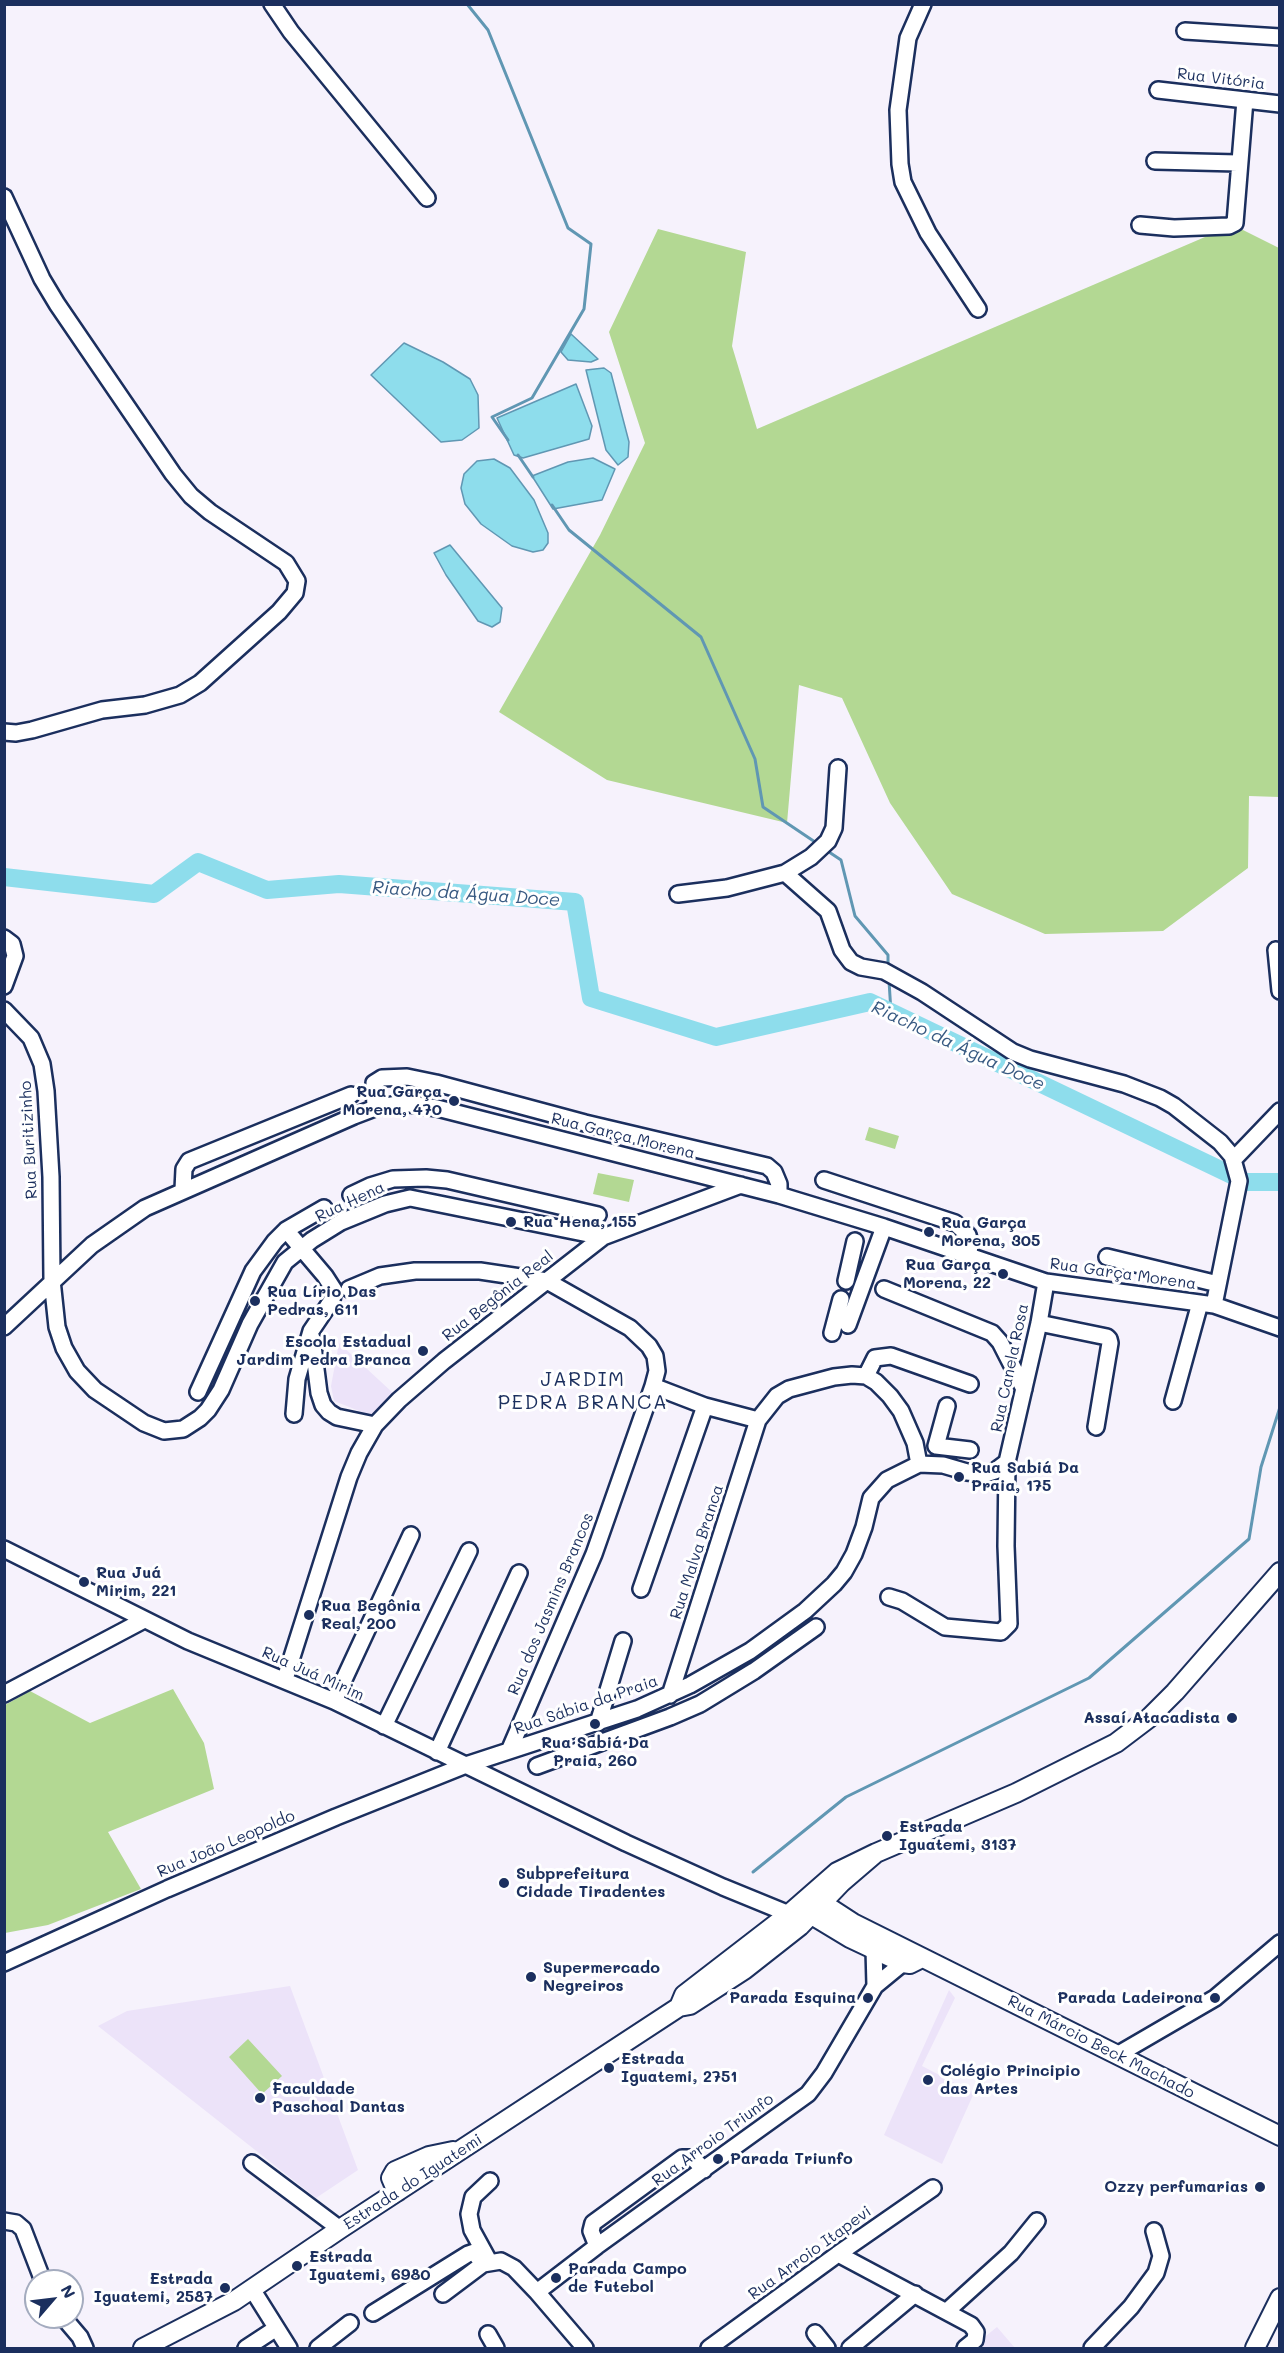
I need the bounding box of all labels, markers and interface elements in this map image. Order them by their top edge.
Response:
street label: Rua Vitória [1176,64,1266,94]
water label: Riacho da Água Doce [371,877,561,911]
water label: Riacho da Água Doce [868,996,1048,1096]
street label: Rua Buritizinho [16,1080,42,1200]
place label: Rua Garça Morena, 470 [342,1082,442,1120]
marker: Rua Garça Morena, 470 [447,1094,461,1108]
street label: Rua Garça Morena [549,1109,697,1163]
street label: Rua Hena [312,1178,388,1226]
place label: Rua Hena, 155 [523,1212,637,1232]
place label: Rua Garça Morena, 305 [941,1213,1040,1251]
marker: Rua Hena, 155 [504,1215,518,1229]
marker: Rua Garça Morena, 305 [922,1225,936,1239]
street label: Rua Begônia Real [439,1247,557,1345]
street label: Rua Garça Morena [1049,1254,1197,1294]
place label: Rua Garça Morena, 22 [903,1255,991,1293]
marker: Rua Garça Morena, 22 [996,1267,1010,1281]
place label: Rua Lírio Das Pedras, 611 [267,1282,376,1320]
marker: Rua Lírio Das Pedras, 611 [248,1294,262,1308]
street label: Rua Canela Rosa [987,1302,1033,1434]
place label: Escola Estadual Jardim Pedra Branca [236,1332,411,1370]
marker: Escola Estadual Jardim Pedra Branca [416,1344,430,1358]
district label: JARDIM PEDRA BRANCA [498,1368,668,1415]
place label: Rua Sabiá Da Praia, 175 [971,1458,1079,1496]
marker: Rua Sabiá Da Praia, 175 [952,1470,966,1484]
street label: Rua Malva Branca [666,1482,728,1622]
street label: Rua dos Jasmins Brancos [504,1510,598,1698]
place label: Rua Juá Mirim, 221 [96,1563,176,1601]
marker: Rua Juá Mirim, 221 [77,1575,91,1589]
place label: Rua Begônia Real, 200 [321,1596,421,1634]
marker: Rua Begônia Real, 200 [302,1608,316,1622]
street label: Rua Juá Mirim [259,1643,367,1705]
street label: Rua Sábia da Praia [511,1671,661,1739]
place label: Assaí Atacadista [1084,1708,1220,1728]
marker: Assaí Atacadista [1225,1711,1239,1725]
marker: Rua Sabiá Da Praia, 260 [588,1717,602,1731]
place label: Rua Sabiá Da Praia, 260 [541,1733,649,1771]
street label: Rua João Leopoldo [154,1806,298,1882]
place label: Estrada Iguatemi, 3137 [899,1817,1016,1855]
marker: Estrada Iguatemi, 3137 [880,1829,894,1843]
place label: Subprefeitura Cidade Tiradentes [516,1864,665,1902]
marker: Subprefeitura Cidade Tiradentes [497,1876,511,1890]
place label: Supermercado Negreiros [543,1958,660,1996]
marker: Supermercado Negreiros [524,1970,538,1984]
place label: Parada Esquina [729,1988,856,2008]
place label: Parada Ladeirona [1057,1988,1203,2008]
marker: Parada Esquina [861,1991,875,2005]
street label: Rua Márcio Beck Machado [1004,1991,1198,2103]
marker: Parada Ladeirona [1208,1991,1222,2005]
place label: Estrada Iguatemi, 2751 [621,2049,737,2087]
marker: Estrada Iguatemi, 2751 [602,2061,616,2075]
place label: Colégio Principio das Artes [940,2061,1080,2099]
marker: Colégio Principio das Artes [921,2073,935,2087]
place label: Faculdade Paschoal Dantas [272,2079,405,2117]
street label: Rua Arroio Triunfo [649,2090,777,2190]
marker: Faculdade Paschoal Dantas [253,2091,267,2105]
street label: Estrada do Iguatemi [340,2130,486,2234]
place label: Parada Triunfo [730,2149,853,2169]
marker: Parada Triunfo [711,2152,725,2166]
place label: Ozzy perfumarias [1104,2177,1248,2197]
marker: Ozzy perfumarias [1253,2180,1267,2194]
street label: Rua Arroio Itapevi [745,2202,875,2304]
place label: Estrada Iguatemi, 6980 [309,2247,431,2285]
marker: Estrada Iguatemi, 6980 [290,2259,304,2273]
place label: Parada Campo de Futebol [568,2259,687,2297]
north arrow [24,2269,84,2329]
place label: Estrada Iguatemi, 2587 [94,2269,213,2307]
marker: Parada Campo de Futebol [549,2271,563,2285]
text: N [56,2281,81,2302]
marker: Estrada Iguatemi, 2587 [218,2281,232,2295]

